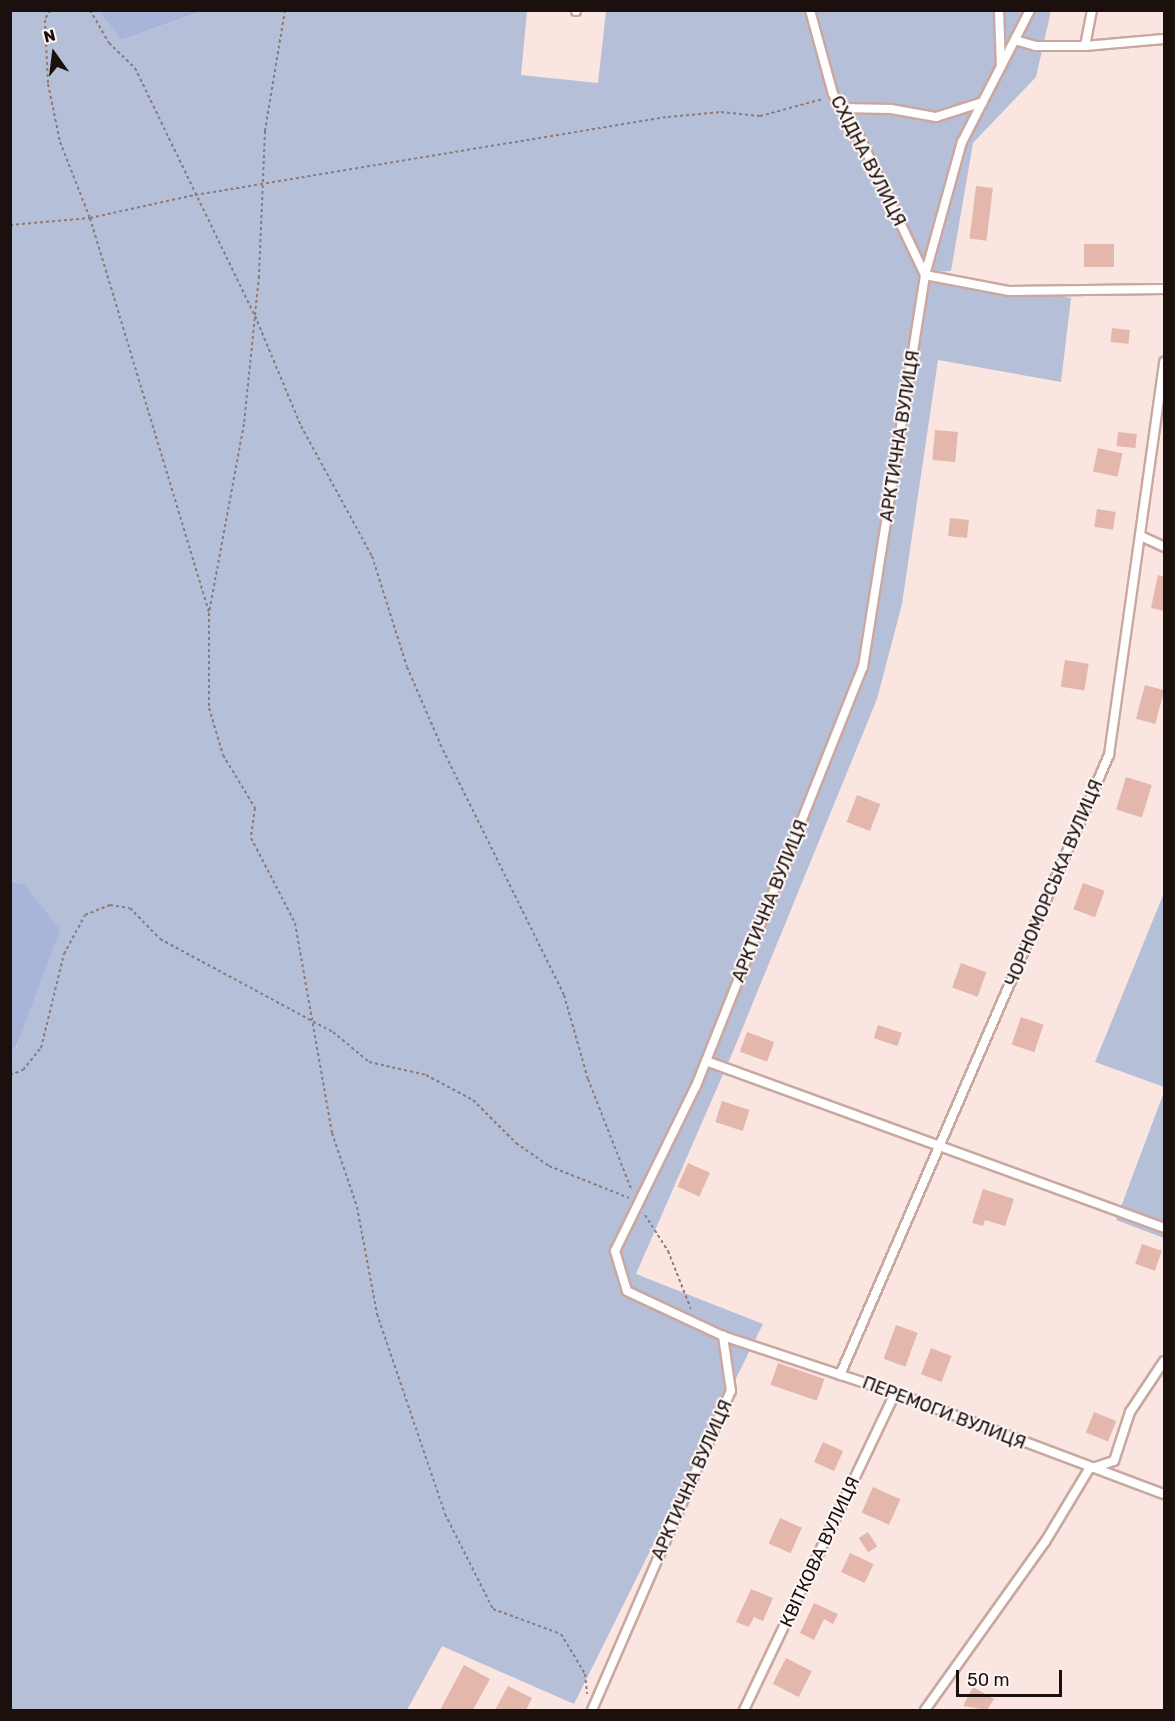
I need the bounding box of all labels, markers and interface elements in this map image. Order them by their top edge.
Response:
north arrow [24,24,84,84]
text: N [42,25,57,47]
street label: СХІДНА ВУЛИЦЯ [826,92,910,230]
street label: АРКТИЧНА ВУЛИЦЯ [876,349,924,523]
street label: ЧОРНОМОРСЬКА ВУЛИЦЯ [1001,776,1107,990]
street label: АРКТИЧНА ВУЛИЦЯ [728,817,812,985]
street label: ПЕРЕМОГИ ВУЛИЦЯ [859,1372,1029,1454]
street label: АРКТИЧНА ВУЛИЦЯ [647,1396,737,1564]
street label: КВІТКОВА ВУЛИЦЯ [776,1473,864,1631]
scale bar [959,1658,1066,1696]
text: 50 m [967,1669,1010,1691]

